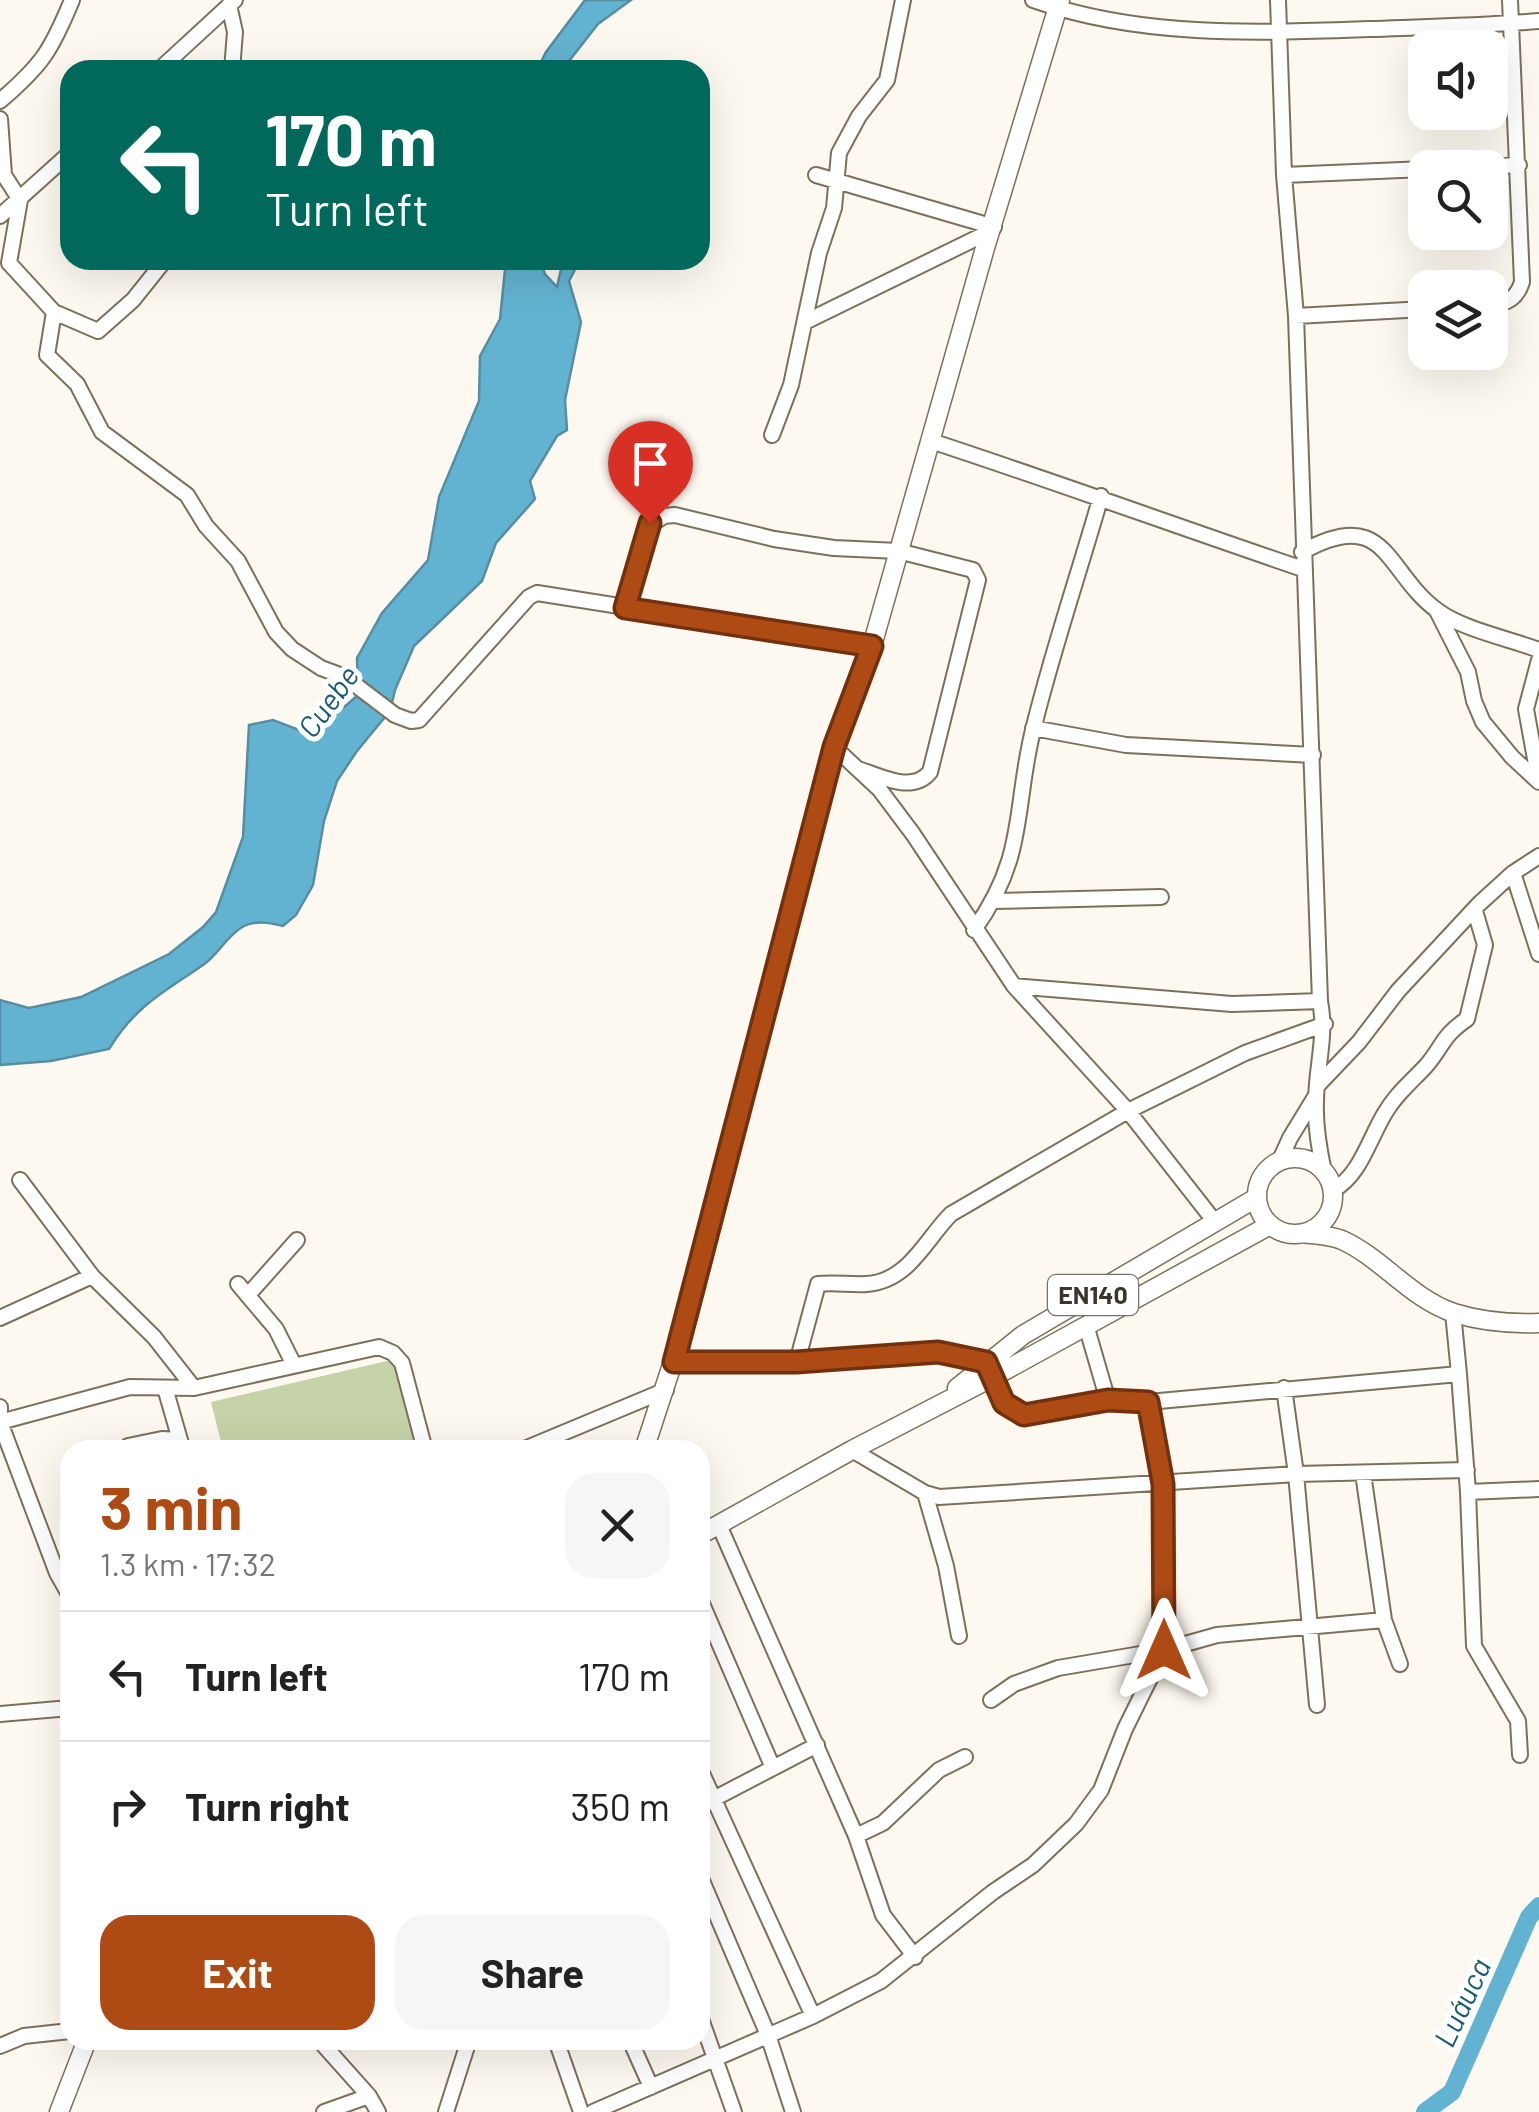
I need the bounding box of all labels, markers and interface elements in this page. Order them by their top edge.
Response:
map controls [1408,30,1508,370]
button: sound [1408,30,1508,130]
text: 170 m [265,96,437,180]
icon: left [100,100,230,230]
button: search [1408,150,1508,250]
text: Turn left [265,181,429,235]
button: layers [1408,270,1508,370]
pin [608,421,693,524]
icon: arrive [623,436,678,491]
water label: Cuebe [289,658,365,744]
road number: EN140 [1048,1275,1138,1315]
text: 3 min [100,1470,243,1542]
button: close [565,1473,670,1578]
text: 1.3 km · 17:32 [100,1544,276,1582]
position arrow [1112,1598,1216,1702]
icon: left [100,1649,155,1704]
text: Turn left [185,1653,328,1699]
text: 170 m [578,1653,670,1699]
icon: right [100,1779,155,1834]
text: Turn right [185,1783,350,1829]
text: 350 m [570,1783,670,1829]
button: Exit [100,1915,375,2030]
button: Share [395,1915,670,2030]
water label: Luáuca [1425,1952,1497,2052]

